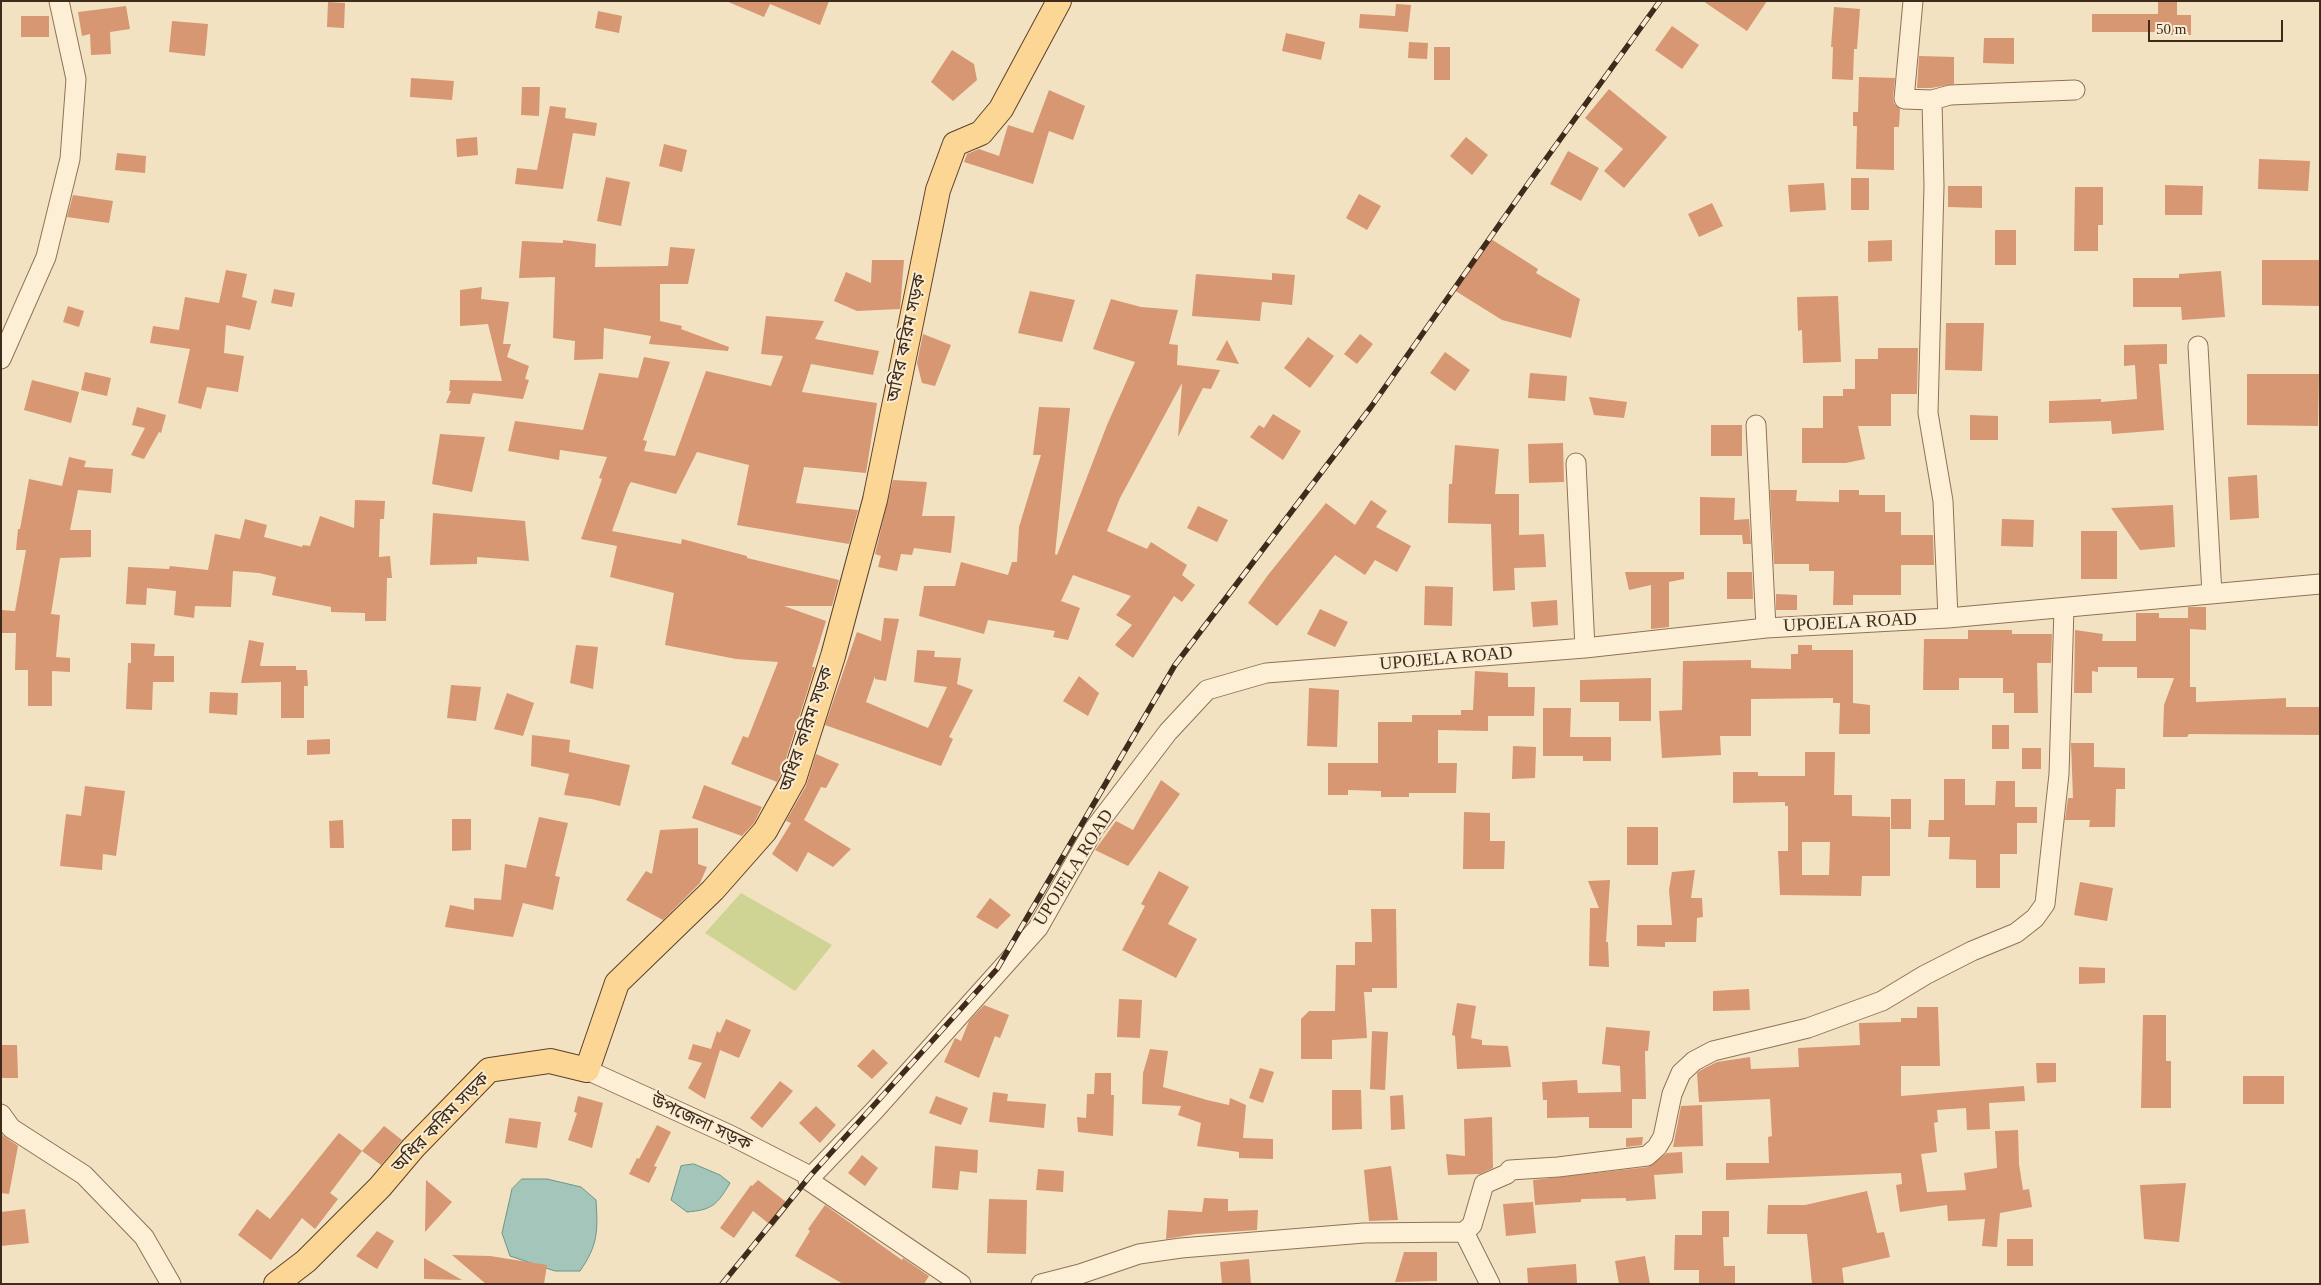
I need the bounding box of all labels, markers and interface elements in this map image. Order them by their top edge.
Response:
scale bar [2151,10,2286,42]
text: 50 m [2156,21,2186,37]
street label: অধির করিম সড়ক [883,272,931,404]
street label: UPOJELA ROAD [1783,609,1917,637]
street label: UPOJELA ROAD [1379,642,1513,676]
street label: অধির করিম সড়ক [775,664,839,794]
street label: UPOJELA ROAD [1029,806,1119,930]
street label: অধির করিম সড়ক [388,1068,494,1178]
street label: উপজেলা সড়ক [647,1090,755,1156]

